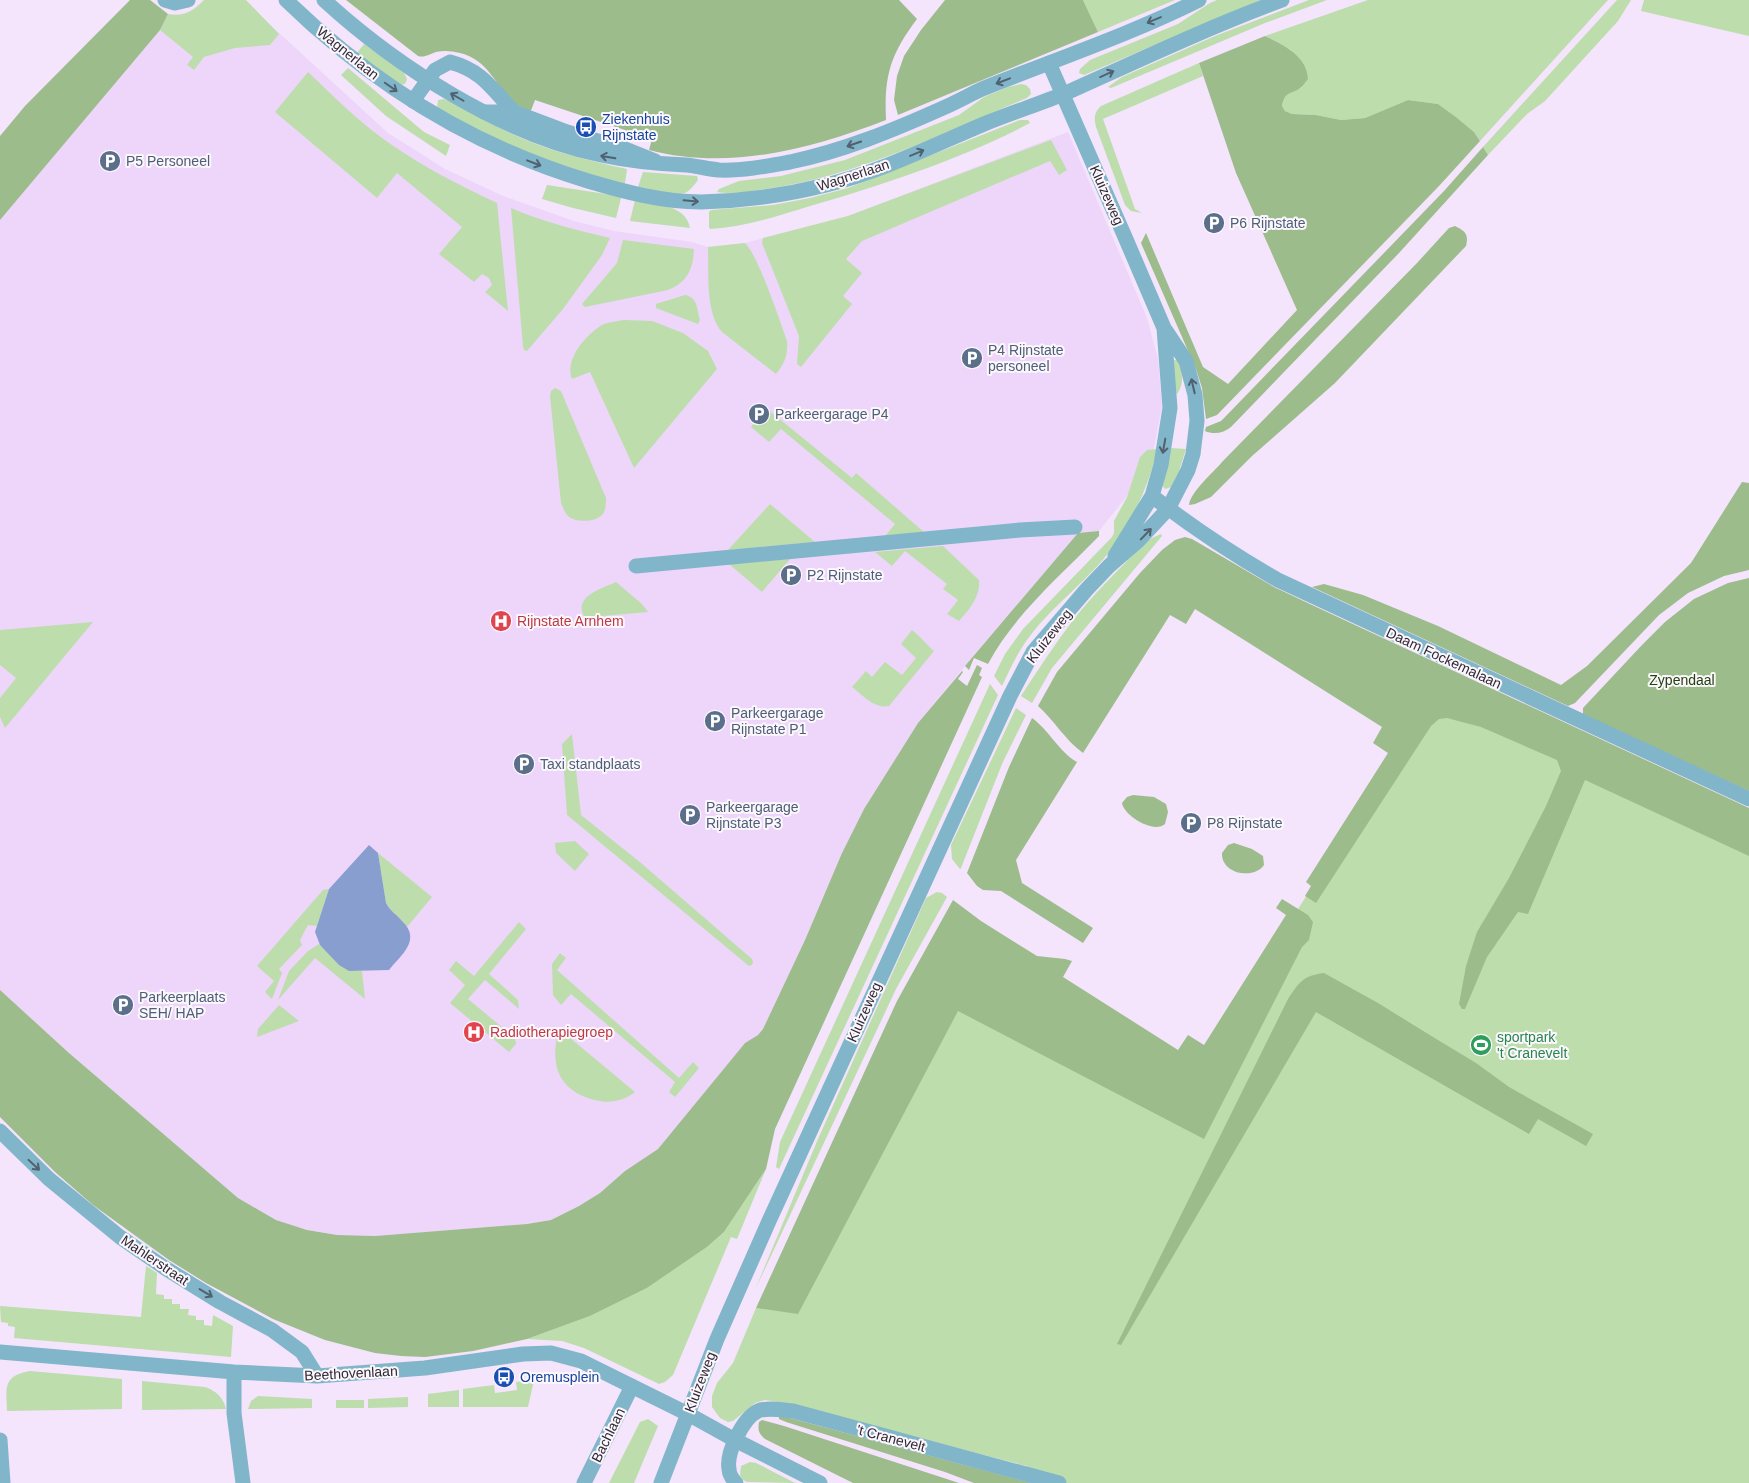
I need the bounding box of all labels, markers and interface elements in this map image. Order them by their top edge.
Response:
one-way arrow [1147,16,1162,25]
street label: Wagnerlaan [314,23,382,83]
one-way arrow [1099,68,1114,78]
one-way arrow [996,77,1012,86]
one-way arrow [384,82,398,92]
one-way arrow [451,91,465,101]
place label: Ziekenhuis Rijnstate [602,111,670,143]
bus stop icon: Ziekenhuis Rijnstate [574,115,598,139]
one-way arrow [846,140,862,149]
one-way arrow [909,147,924,157]
parking icon: P5 Personeel [98,149,122,173]
one-way arrow [600,151,616,161]
place label: P5 Personeel [126,153,210,169]
street label: Wagnerlaan [815,156,891,194]
one-way arrow [526,159,541,168]
street label: Kluizeweg [1087,163,1127,227]
one-way arrow [683,196,699,206]
parking icon: P6 Rijnstate [1202,211,1226,235]
place label: P6 Rijnstate [1230,215,1306,231]
place label: P4 Rijnstate personeel [988,342,1064,374]
parking icon: P4 Rijnstate personeel [960,346,984,370]
one-way arrow [1188,378,1197,394]
parking icon: Parkeergarage P4 [747,402,771,426]
place label: Parkeergarage P4 [775,406,889,422]
one-way arrow [1159,438,1169,454]
one-way arrow [1140,527,1152,540]
parking icon: P2 Rijnstate [779,563,803,587]
place label: P2 Rijnstate [807,567,883,583]
street label: Kluizeweg [1023,606,1075,666]
hospital icon: Rijnstate Arnhem [489,609,513,633]
place label: Rijnstate Arnhem [517,613,624,629]
street label: Daam Fockemalaan [1384,624,1504,692]
park label: Zypendaal [1649,672,1715,688]
place label: Parkeergarage Rijnstate P1 [731,705,824,737]
parking icon: Parkeergarage Rijnstate P1 [703,709,727,733]
parking icon: Taxi standplaats [512,752,536,776]
place label: Taxi standplaats [540,756,640,772]
place label: Parkeergarage Rijnstate P3 [706,799,799,831]
parking icon: Parkeergarage Rijnstate P3 [678,803,702,827]
parking icon: P8 Rijnstate [1179,811,1203,835]
place label: P8 Rijnstate [1207,815,1283,831]
street label: Kluizeweg [844,980,884,1044]
place label: Parkeerplaats SEH/ HAP [139,989,225,1021]
parking icon: Parkeerplaats SEH/ HAP [111,993,135,1017]
hospital icon: Radiotherapiegroep [462,1020,486,1044]
place label: Radiotherapiegroep [490,1024,613,1040]
place label: sportpark 't Cranevelt [1497,1029,1567,1061]
sports icon: sportpark 't Cranevelt [1469,1033,1493,1057]
one-way arrow [28,1159,41,1171]
street label: Mahlerstraat [118,1232,192,1288]
one-way arrow [199,1289,213,1299]
street label: Kluizeweg [681,1349,719,1415]
street label: Beethovenlaan [304,1363,398,1383]
bus stop icon: Oremusplein [492,1365,516,1389]
place label: Oremusplein [520,1369,599,1385]
street label: Bachlaan [588,1405,628,1465]
street label: 't Cranevelt [855,1421,927,1455]

